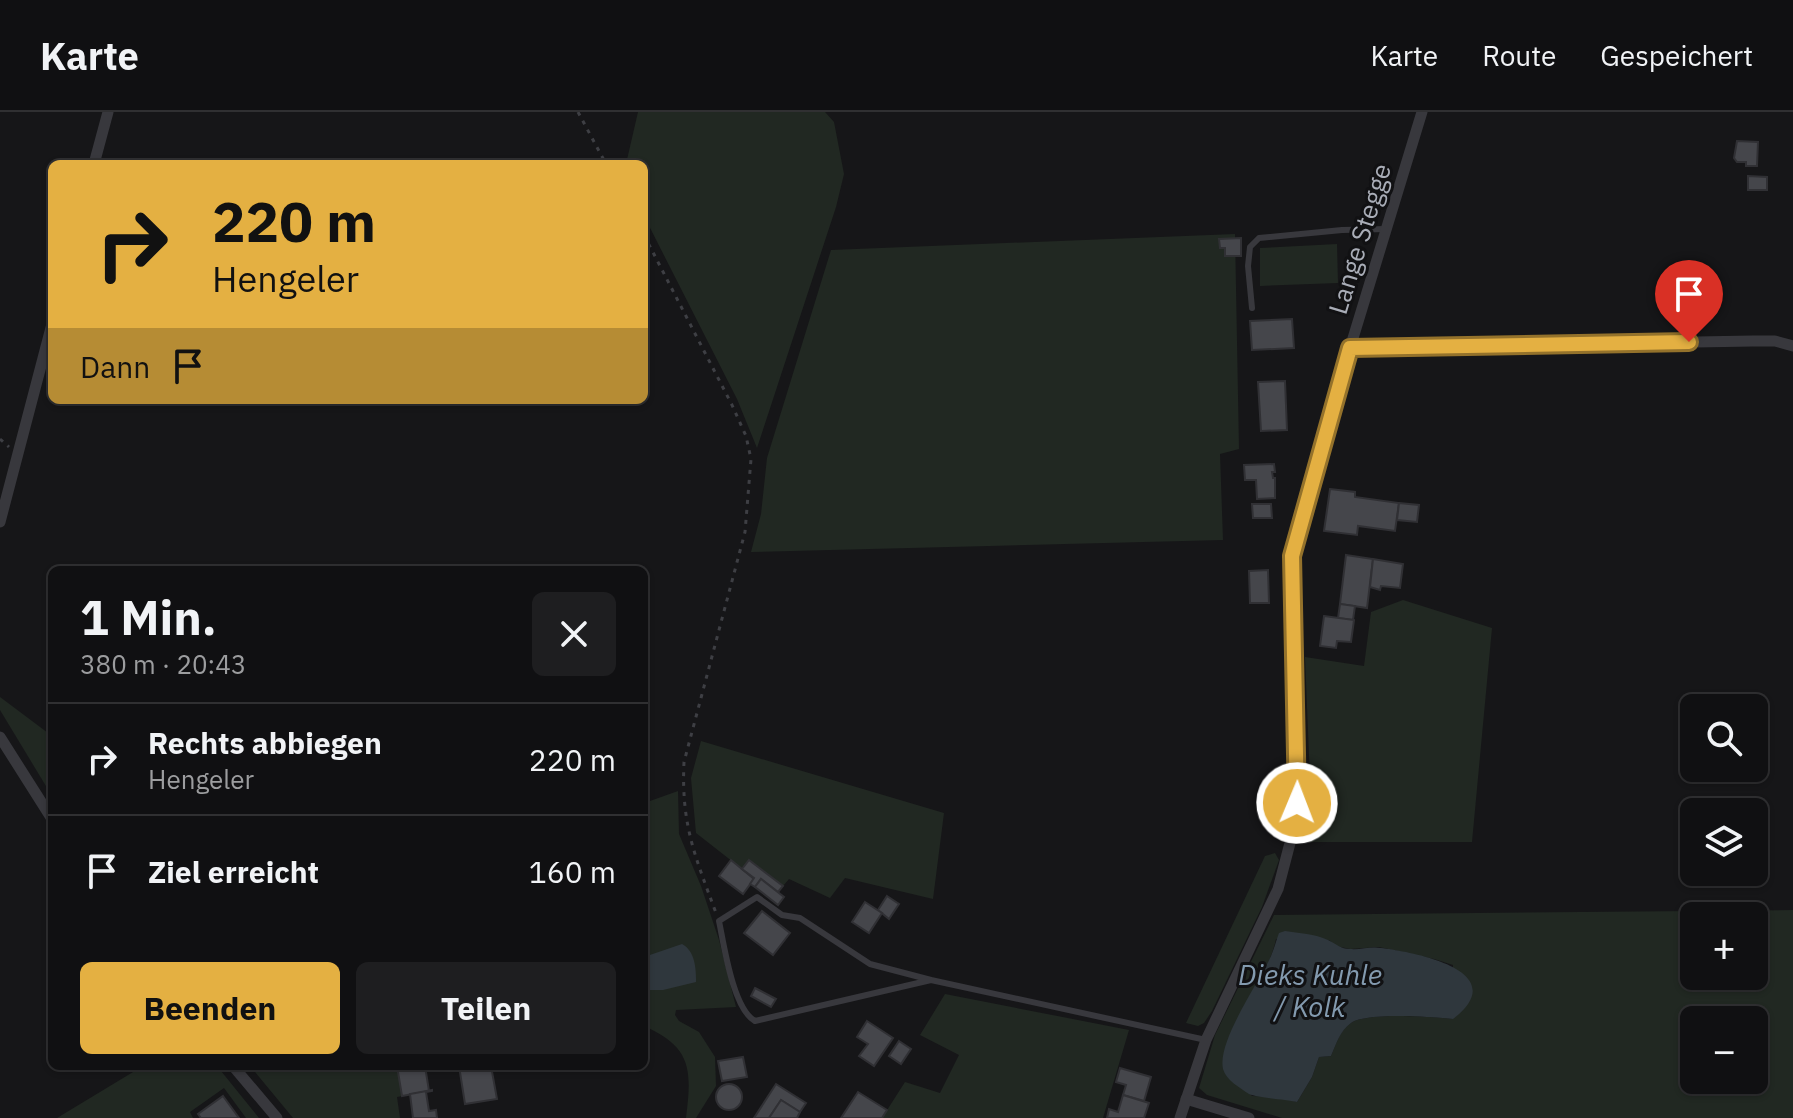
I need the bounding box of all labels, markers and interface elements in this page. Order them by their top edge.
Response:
text: Karte [40,31,139,80]
text: Karte [1370,37,1438,74]
text: Route [1482,37,1556,74]
text: Gespeichert [1600,37,1753,74]
street label: Lange Stegge [1320,159,1398,318]
text: 220 m [212,185,376,257]
icon: right [80,192,184,296]
text: Hengeler [212,255,359,302]
pin [1655,260,1723,342]
icon: arrive [1667,272,1711,316]
icon: arrive [166,344,210,388]
text: Dann [80,347,150,386]
text: 1 Min. [80,586,217,648]
button: close [532,592,616,676]
text: 380 m · 20:43 [80,647,246,681]
map controls [1680,694,1768,1094]
button: search [1680,694,1768,782]
text: Rechts abbiegen [148,723,382,762]
icon: right [80,737,124,781]
text: 220 m [529,740,616,779]
position arrow [1255,761,1339,845]
text: Hengeler [148,762,254,796]
button: layers [1680,798,1768,886]
icon: arrive [80,849,124,893]
text: Ziel erreicht [148,852,319,891]
text: 160 m [529,852,616,891]
button: + [1680,902,1768,990]
water label: Dieks Kuhle / Kolk [1238,956,1382,1025]
button: Beenden [80,962,340,1054]
button: Teilen [356,962,616,1054]
button: − [1680,1006,1768,1094]

